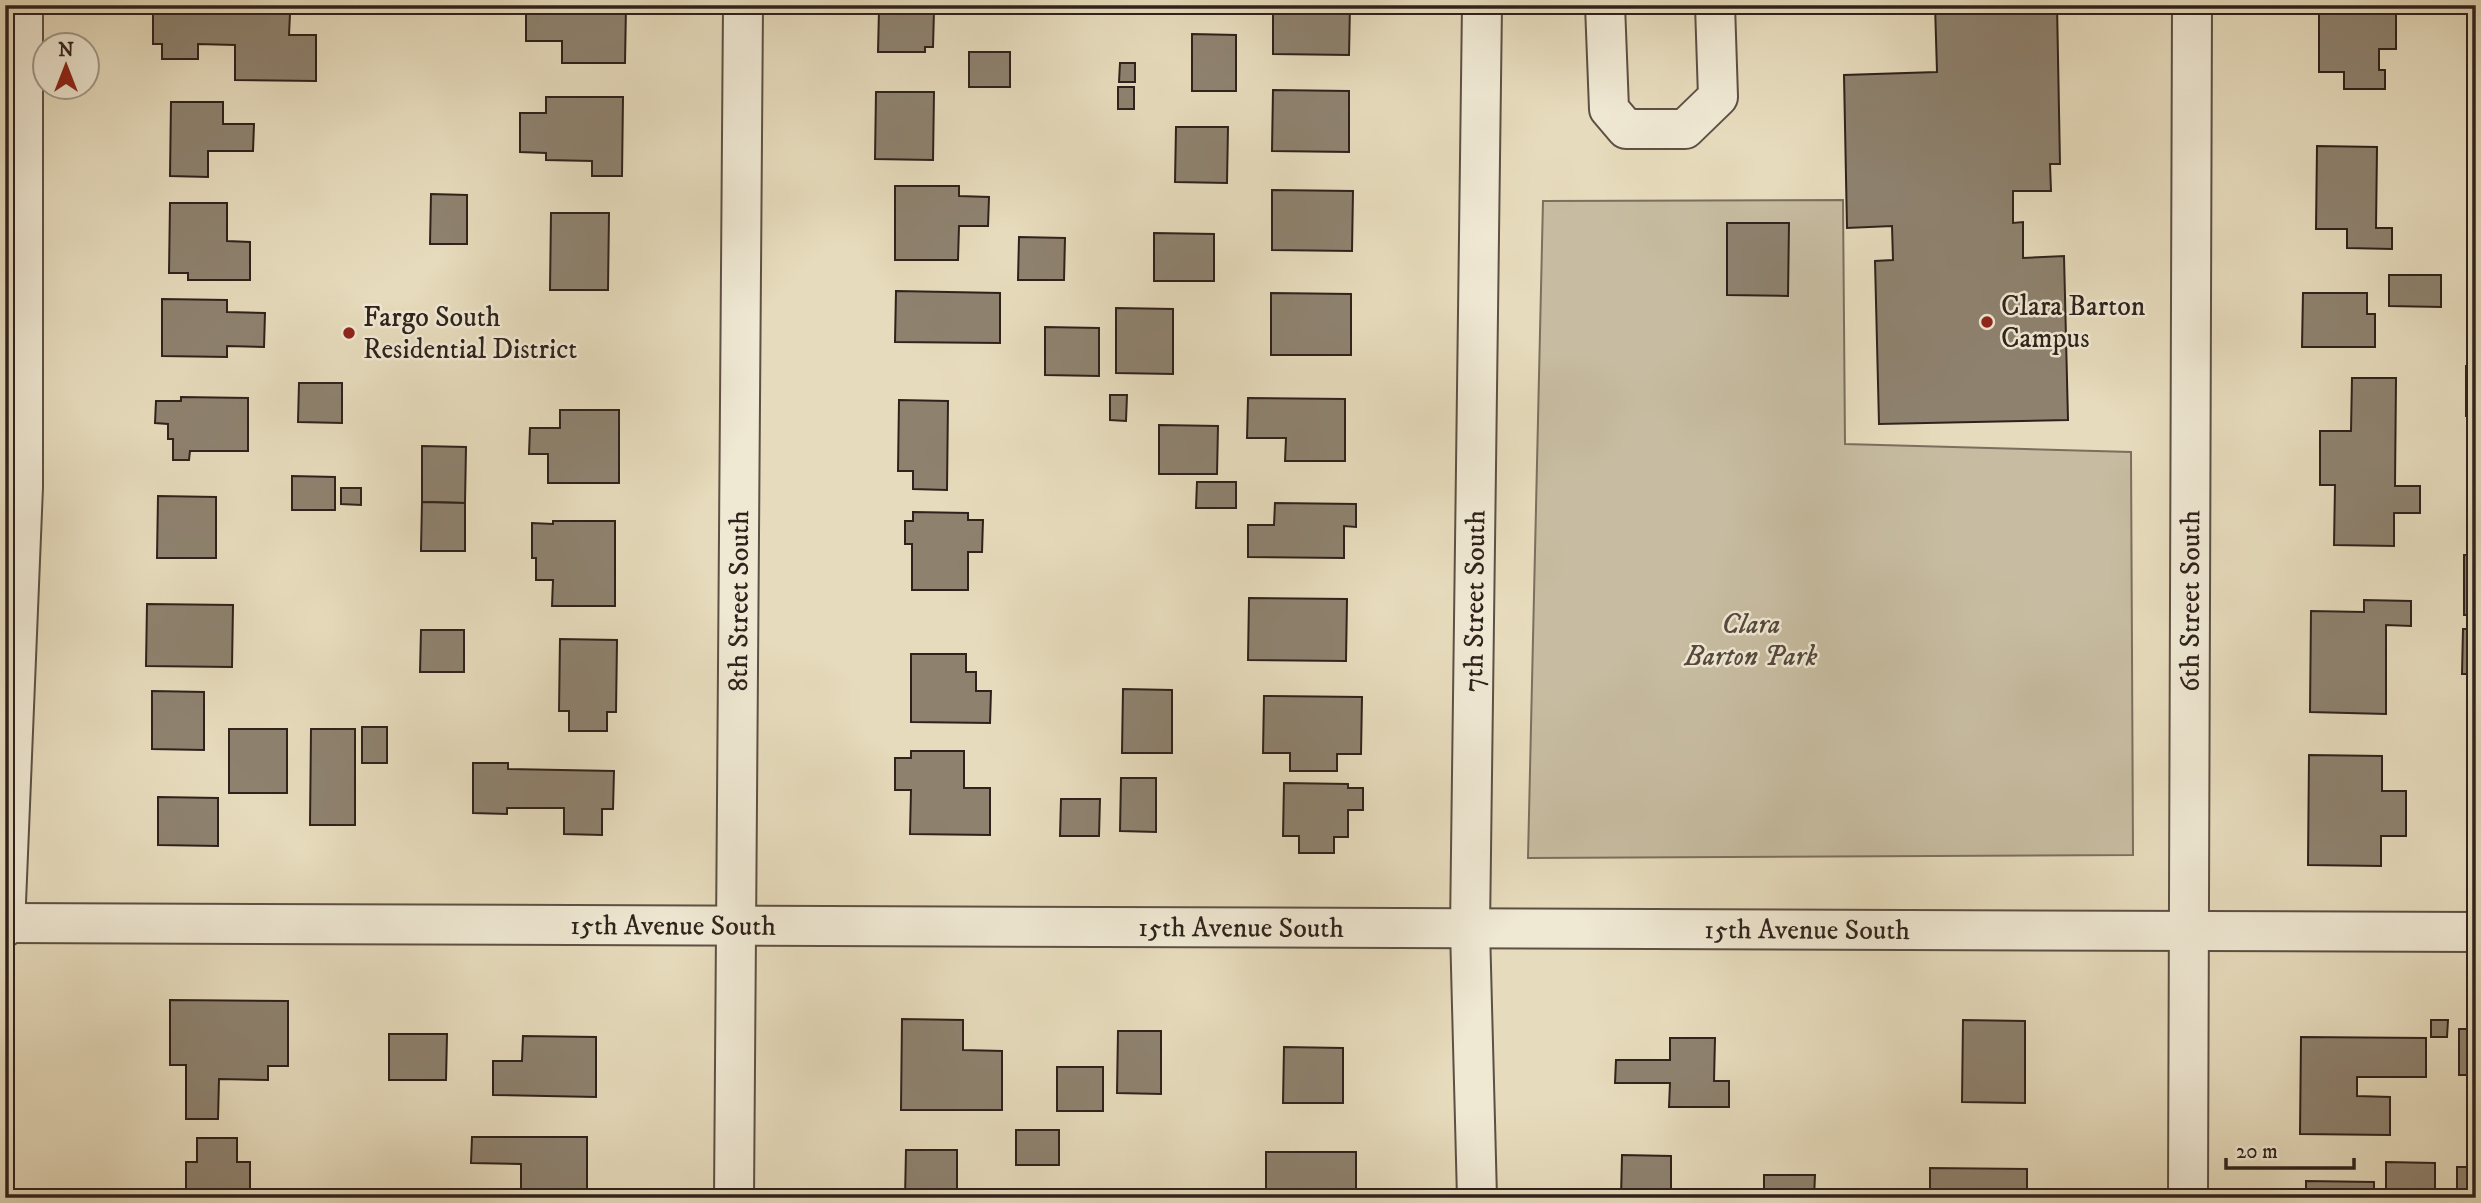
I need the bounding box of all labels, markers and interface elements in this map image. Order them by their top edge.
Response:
north arrow [32,32,102,102]
text: N [58,39,74,62]
place label: Clara Barton Campus [2001,289,2146,356]
place label: Fargo South Residential District [363,300,577,367]
marker: Clara Barton Campus [1979,314,1995,330]
marker: Fargo South Residential District [341,325,357,341]
street label: 7th Street South [1456,509,1493,692]
street label: 8th Street South [720,510,757,692]
street label: 6th Street South [2172,510,2208,692]
park label: Clara Barton Park [1684,607,1818,674]
street label: 15th Avenue South [570,908,776,943]
street label: 15th Avenue South [1138,910,1344,945]
street label: 15th Avenue South [1704,912,1910,947]
scale bar [2226,1126,2353,1170]
text: 20 m [2236,1139,2278,1165]

